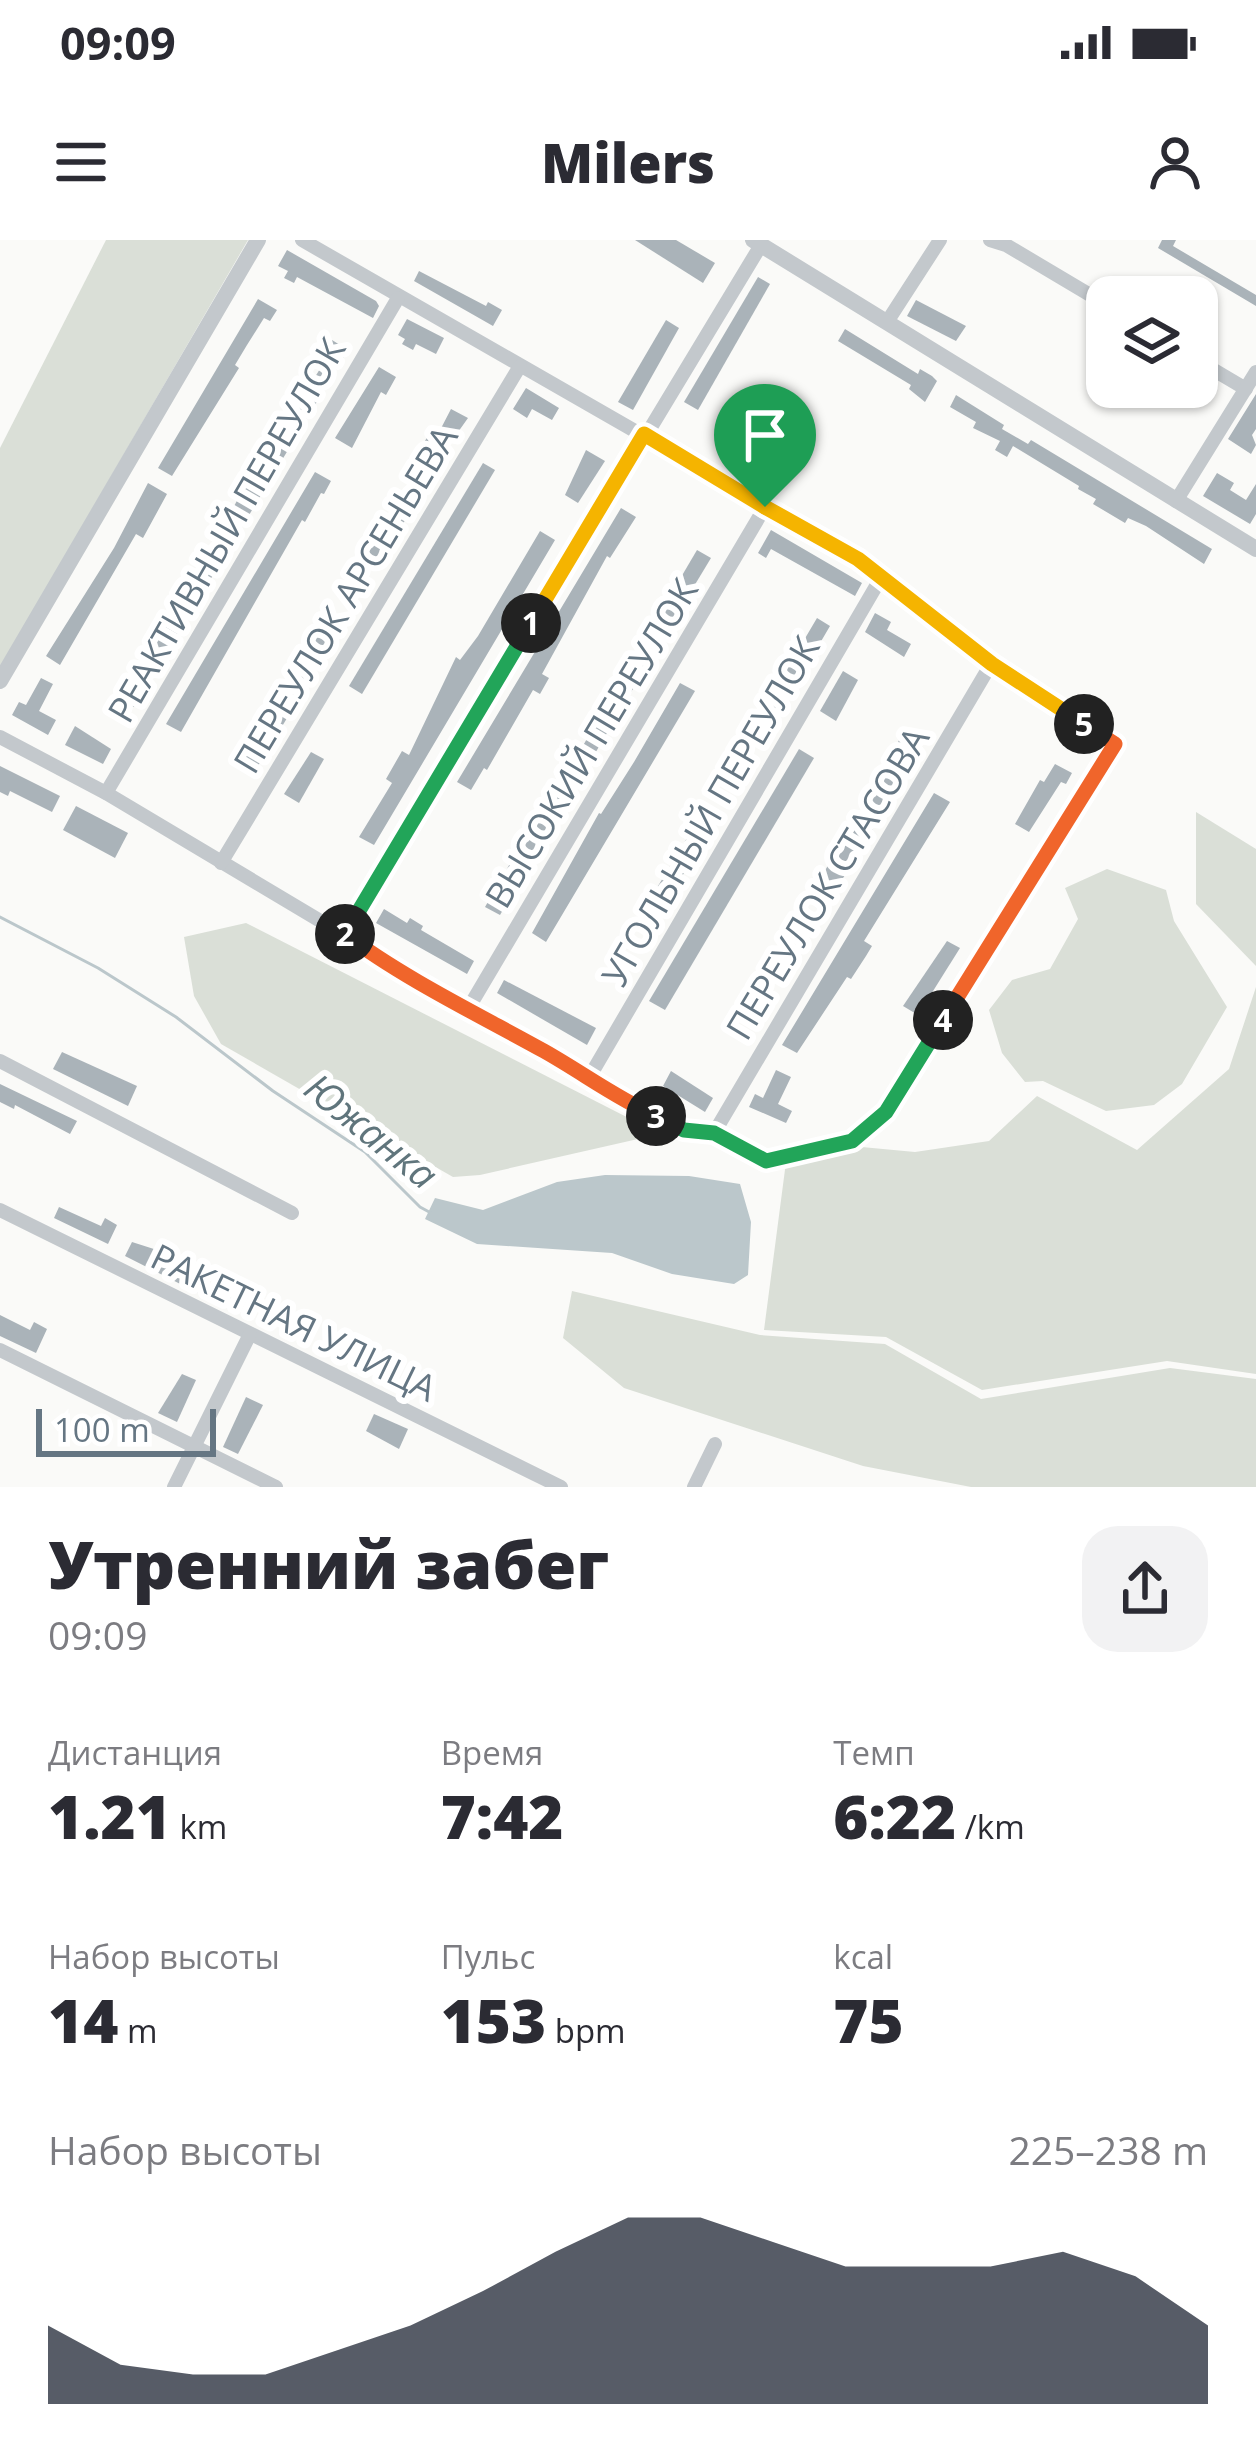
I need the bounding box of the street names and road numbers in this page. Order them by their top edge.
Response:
street label: РЕАКТИВНЫЙ ПЕРЕУЛОК [96,329,356,731]
street label: ПЕРЕУЛОК АРСЕНЬЕВА [222,416,468,782]
street label: ВЫСОКИЙ ПЕРЕУЛОК [473,569,709,917]
street label: УГОЛЬНЫЙ ПЕРЕУЛОК [590,627,830,995]
street label: ПЕРЕУЛОК СТАСОВА [714,717,940,1048]
street label: РАКЕТНАЯ УЛИЦА [143,1232,445,1412]

